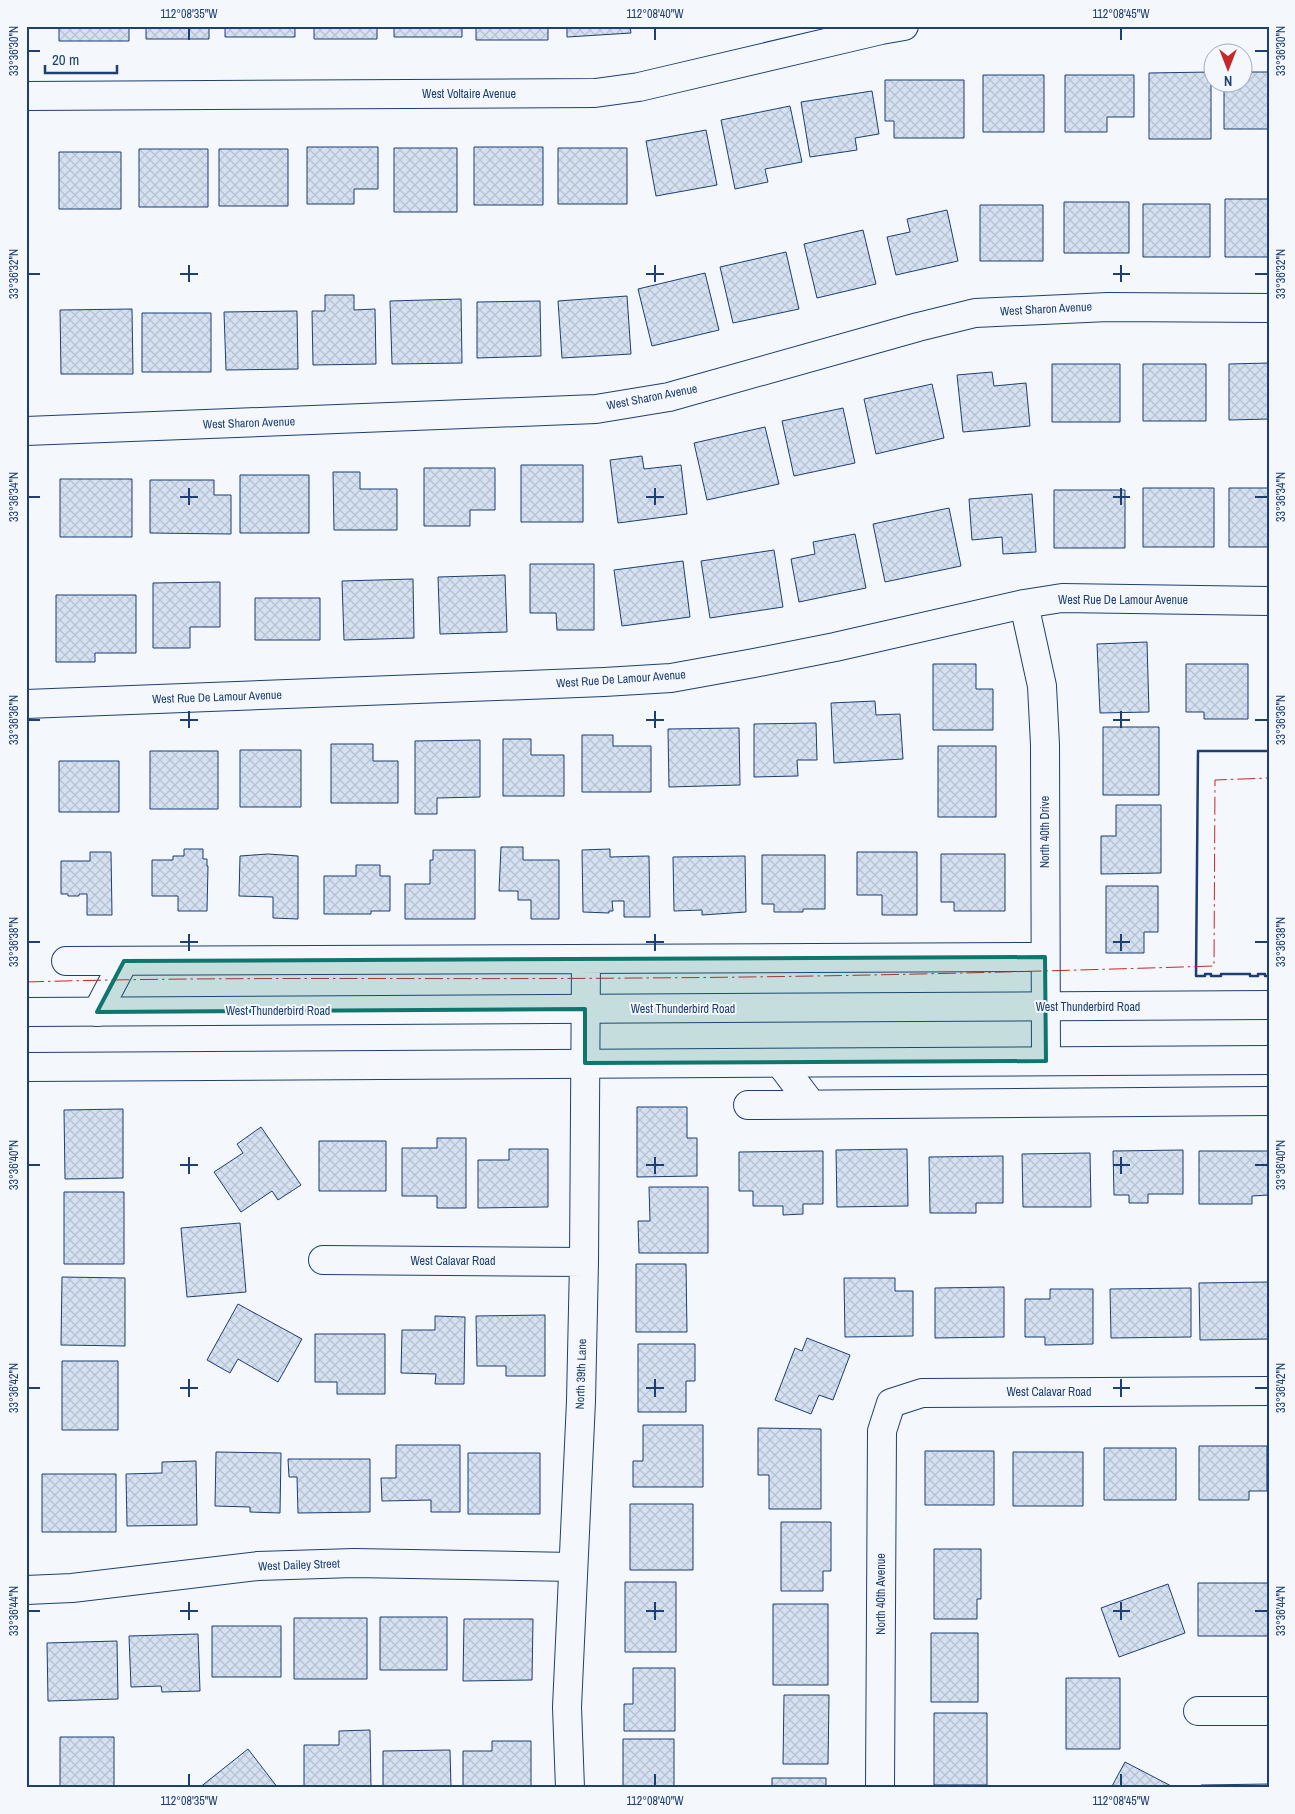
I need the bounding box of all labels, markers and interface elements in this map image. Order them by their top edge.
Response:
text: 112°08'35"W [160,6,218,22]
text: 112°08'40"W [626,6,684,22]
text: 112°08'45"W [1092,6,1150,22]
text: 33°36'30"N [6,26,22,76]
text: 33°36'30"N [1273,26,1289,76]
scale bar [45,42,118,74]
north arrow [1202,42,1252,92]
text: 20 m [52,49,79,70]
text: N [1224,72,1232,90]
street label: West Voltaire Avenue [422,86,516,102]
text: 33°36'32"N [6,249,22,299]
text: 33°36'32"N [1273,249,1289,299]
street label: West Sharon Avenue [1000,299,1092,319]
street label: West Sharon Avenue [605,380,699,414]
street label: West Sharon Avenue [203,413,295,433]
text: 33°36'34"N [6,472,22,522]
text: 33°36'34"N [1273,472,1289,522]
street label: West Rue De Lamour Avenue [1058,592,1188,608]
street label: West Rue De Lamour Avenue [556,666,686,692]
street label: West Rue De Lamour Avenue [152,687,282,707]
text: 33°36'36"N [6,695,22,745]
text: 33°36'36"N [1273,695,1289,745]
street label: North 40th Drive [1037,796,1053,868]
text: 33°36'38"N [6,917,22,967]
text: 33°36'38"N [1273,917,1289,967]
street label: West Thunderbird Road [1036,999,1140,1015]
street label: West Thunderbird Road [631,1001,735,1017]
street label: West Thunderbird Road [226,1003,330,1019]
text: 33°36'40"N [6,1140,22,1190]
text: 33°36'40"N [1273,1140,1289,1190]
street label: West Calavar Road [410,1253,496,1269]
street label: North 39th Lane [572,1338,590,1410]
text: 33°36'42"N [6,1363,22,1413]
text: 33°36'42"N [1273,1363,1289,1413]
street label: West Calavar Road [1006,1384,1092,1400]
street label: North 40th Avenue [873,1553,889,1635]
street label: West Dailey Street [258,1556,340,1574]
text: 33°36'44"N [6,1586,22,1636]
text: 33°36'44"N [1273,1586,1289,1636]
text: 112°08'35"W [160,1793,218,1809]
text: 112°08'40"W [626,1793,684,1809]
text: 112°08'45"W [1092,1793,1150,1809]

